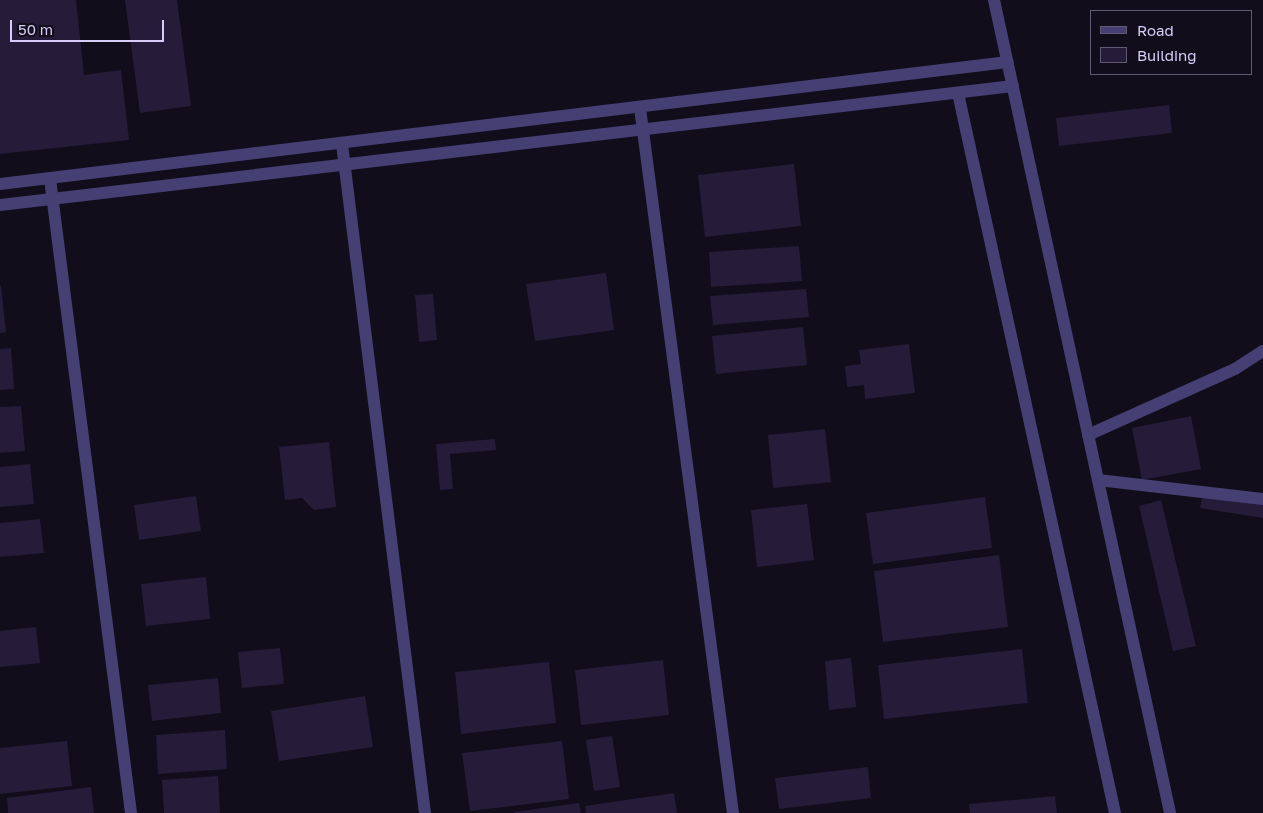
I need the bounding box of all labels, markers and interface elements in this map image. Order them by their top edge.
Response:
scale bar [12,10,166,42]
legend [1090,10,1253,75]
text: 50 m [18,20,53,38]
text: Road [1137,21,1174,39]
text: Building [1137,46,1197,64]

